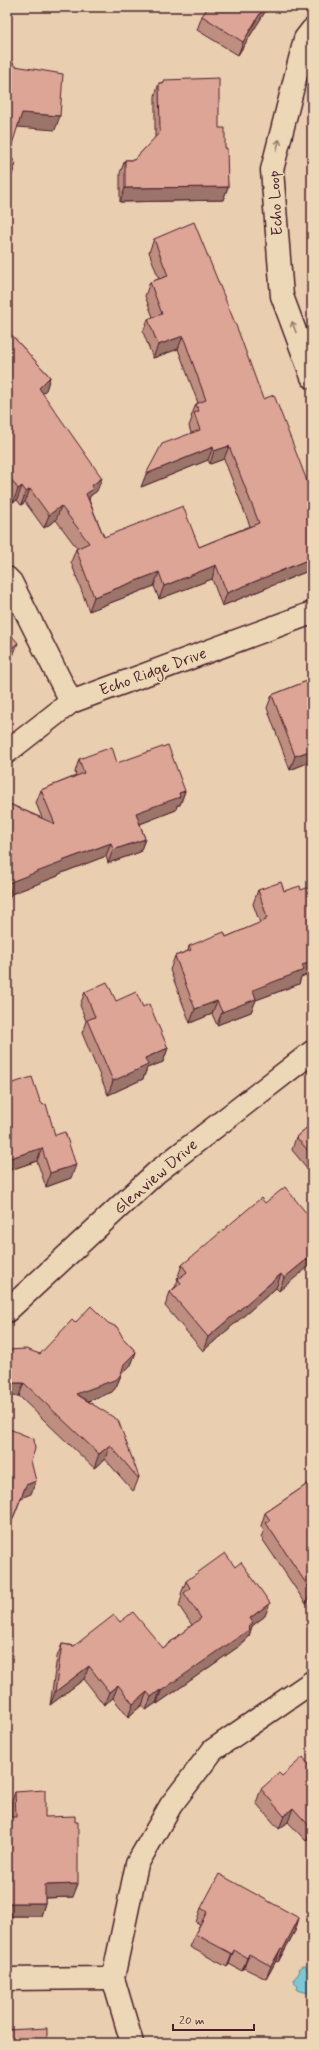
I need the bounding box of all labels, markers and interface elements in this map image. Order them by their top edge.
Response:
one-way arrow [275,138,282,151]
street label: Echo Loop [264,170,288,236]
one-way arrow [290,321,297,334]
street label: Echo Ridge Drive [97,643,210,702]
street label: Glenview Drive [110,1135,202,1219]
scale bar [173,2006,254,2032]
text: 20 m [179,2013,205,2029]

